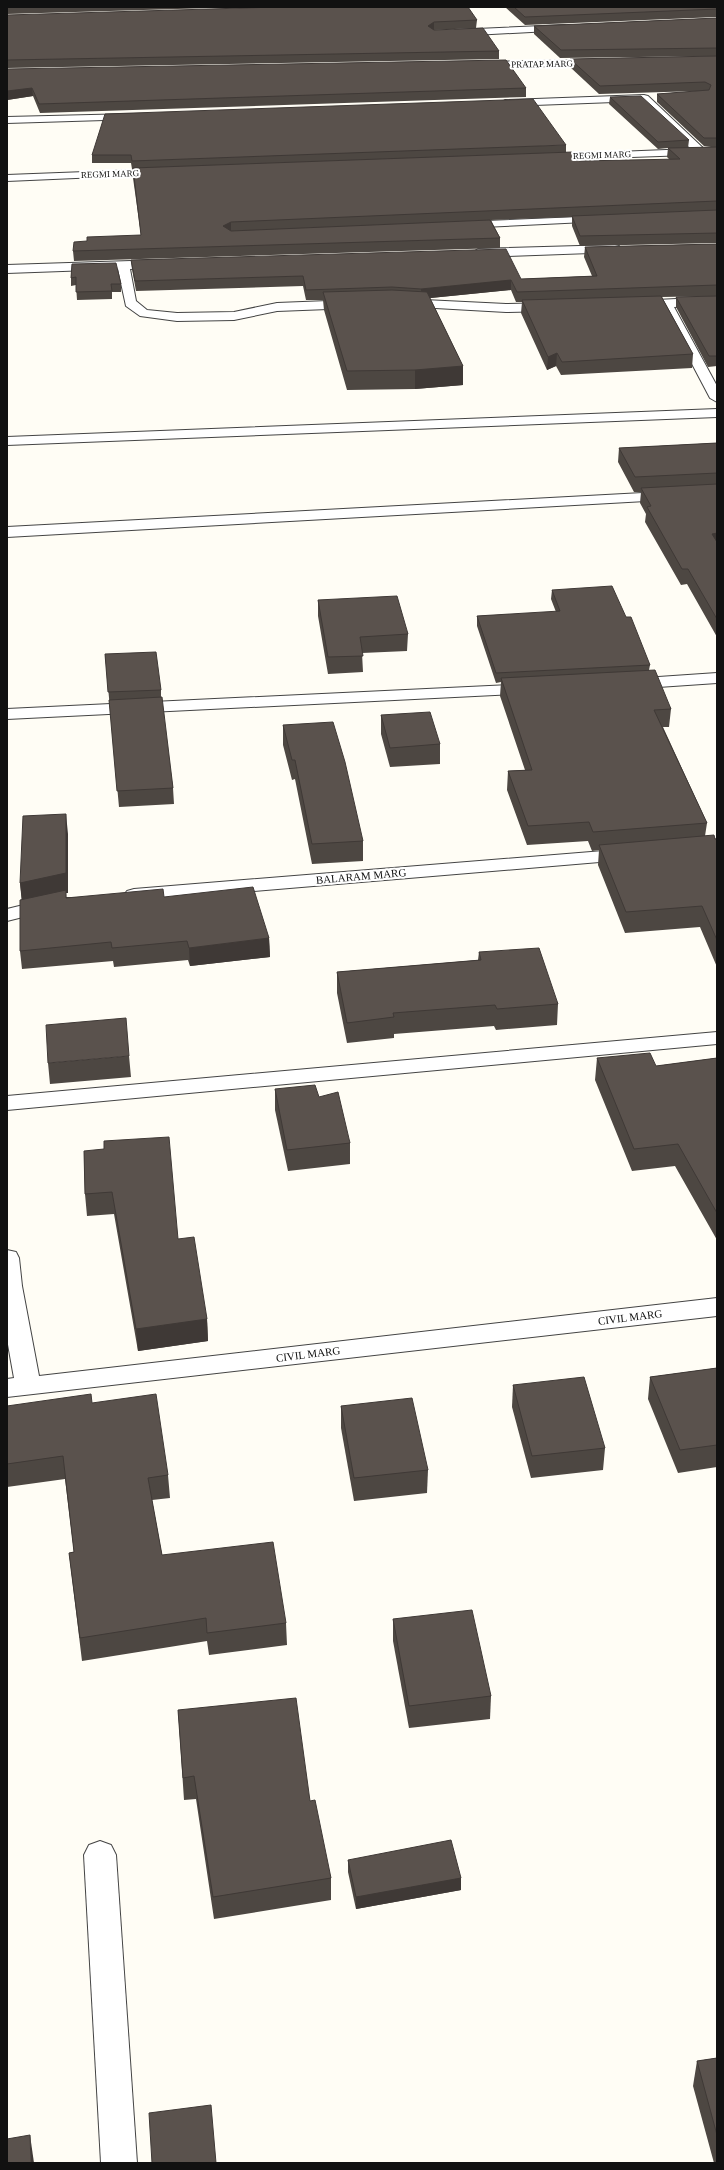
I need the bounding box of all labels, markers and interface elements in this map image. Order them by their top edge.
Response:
street label: PRATAP MARG [511,58,573,70]
street label: REGMI MARG [573,149,632,161]
street label: REGMI MARG [81,168,140,180]
street label: BALARAM MARG [315,866,407,886]
street label: CIVIL MARG [597,1307,663,1327]
street label: CIVIL MARG [275,1344,341,1364]

